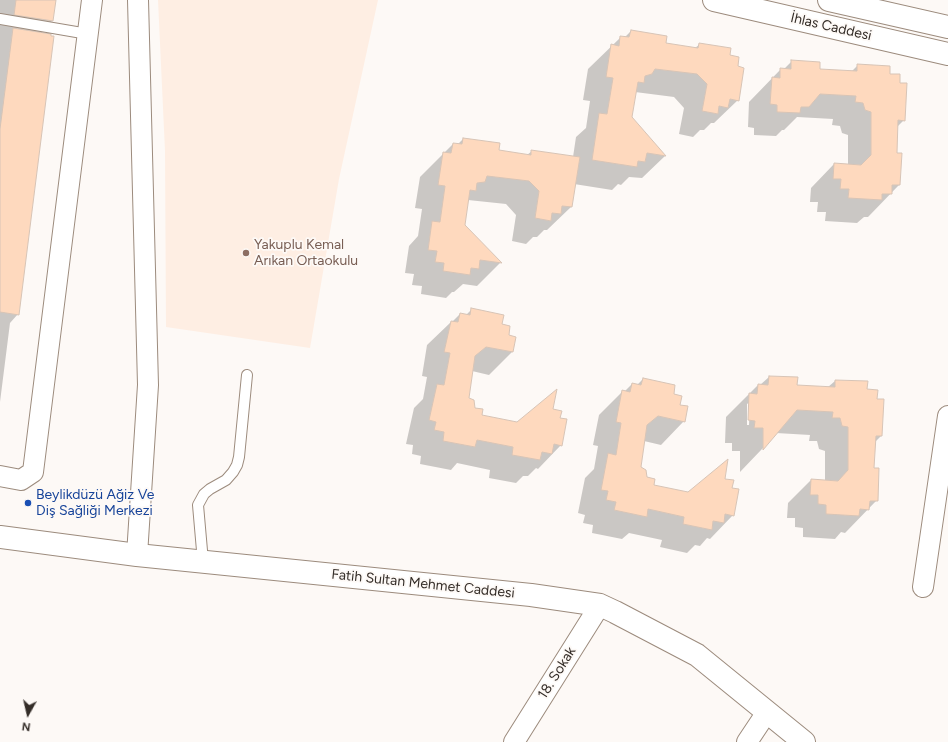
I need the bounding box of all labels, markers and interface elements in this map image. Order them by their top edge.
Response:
street label: İhlas Caddesi [789,9,873,45]
place label: Yakuplu Kemal Arıkan Ortaokulu [254,237,358,270]
marker: Yakuplu Kemal Arıkan Ortaokulu [241,248,251,258]
place label: Beylikdüzü Ağiz Ve Diş Sağliği Merkezi [36,487,154,520]
marker: Beylikdüzü Ağiz Ve Diş Sağliği Merkezi [23,498,33,508]
street label: Fatih Sultan Mehmet Caddesi [330,566,516,602]
street label: 18. Sokak [535,644,579,702]
north arrow [8,694,48,734]
text: N [21,719,31,733]

